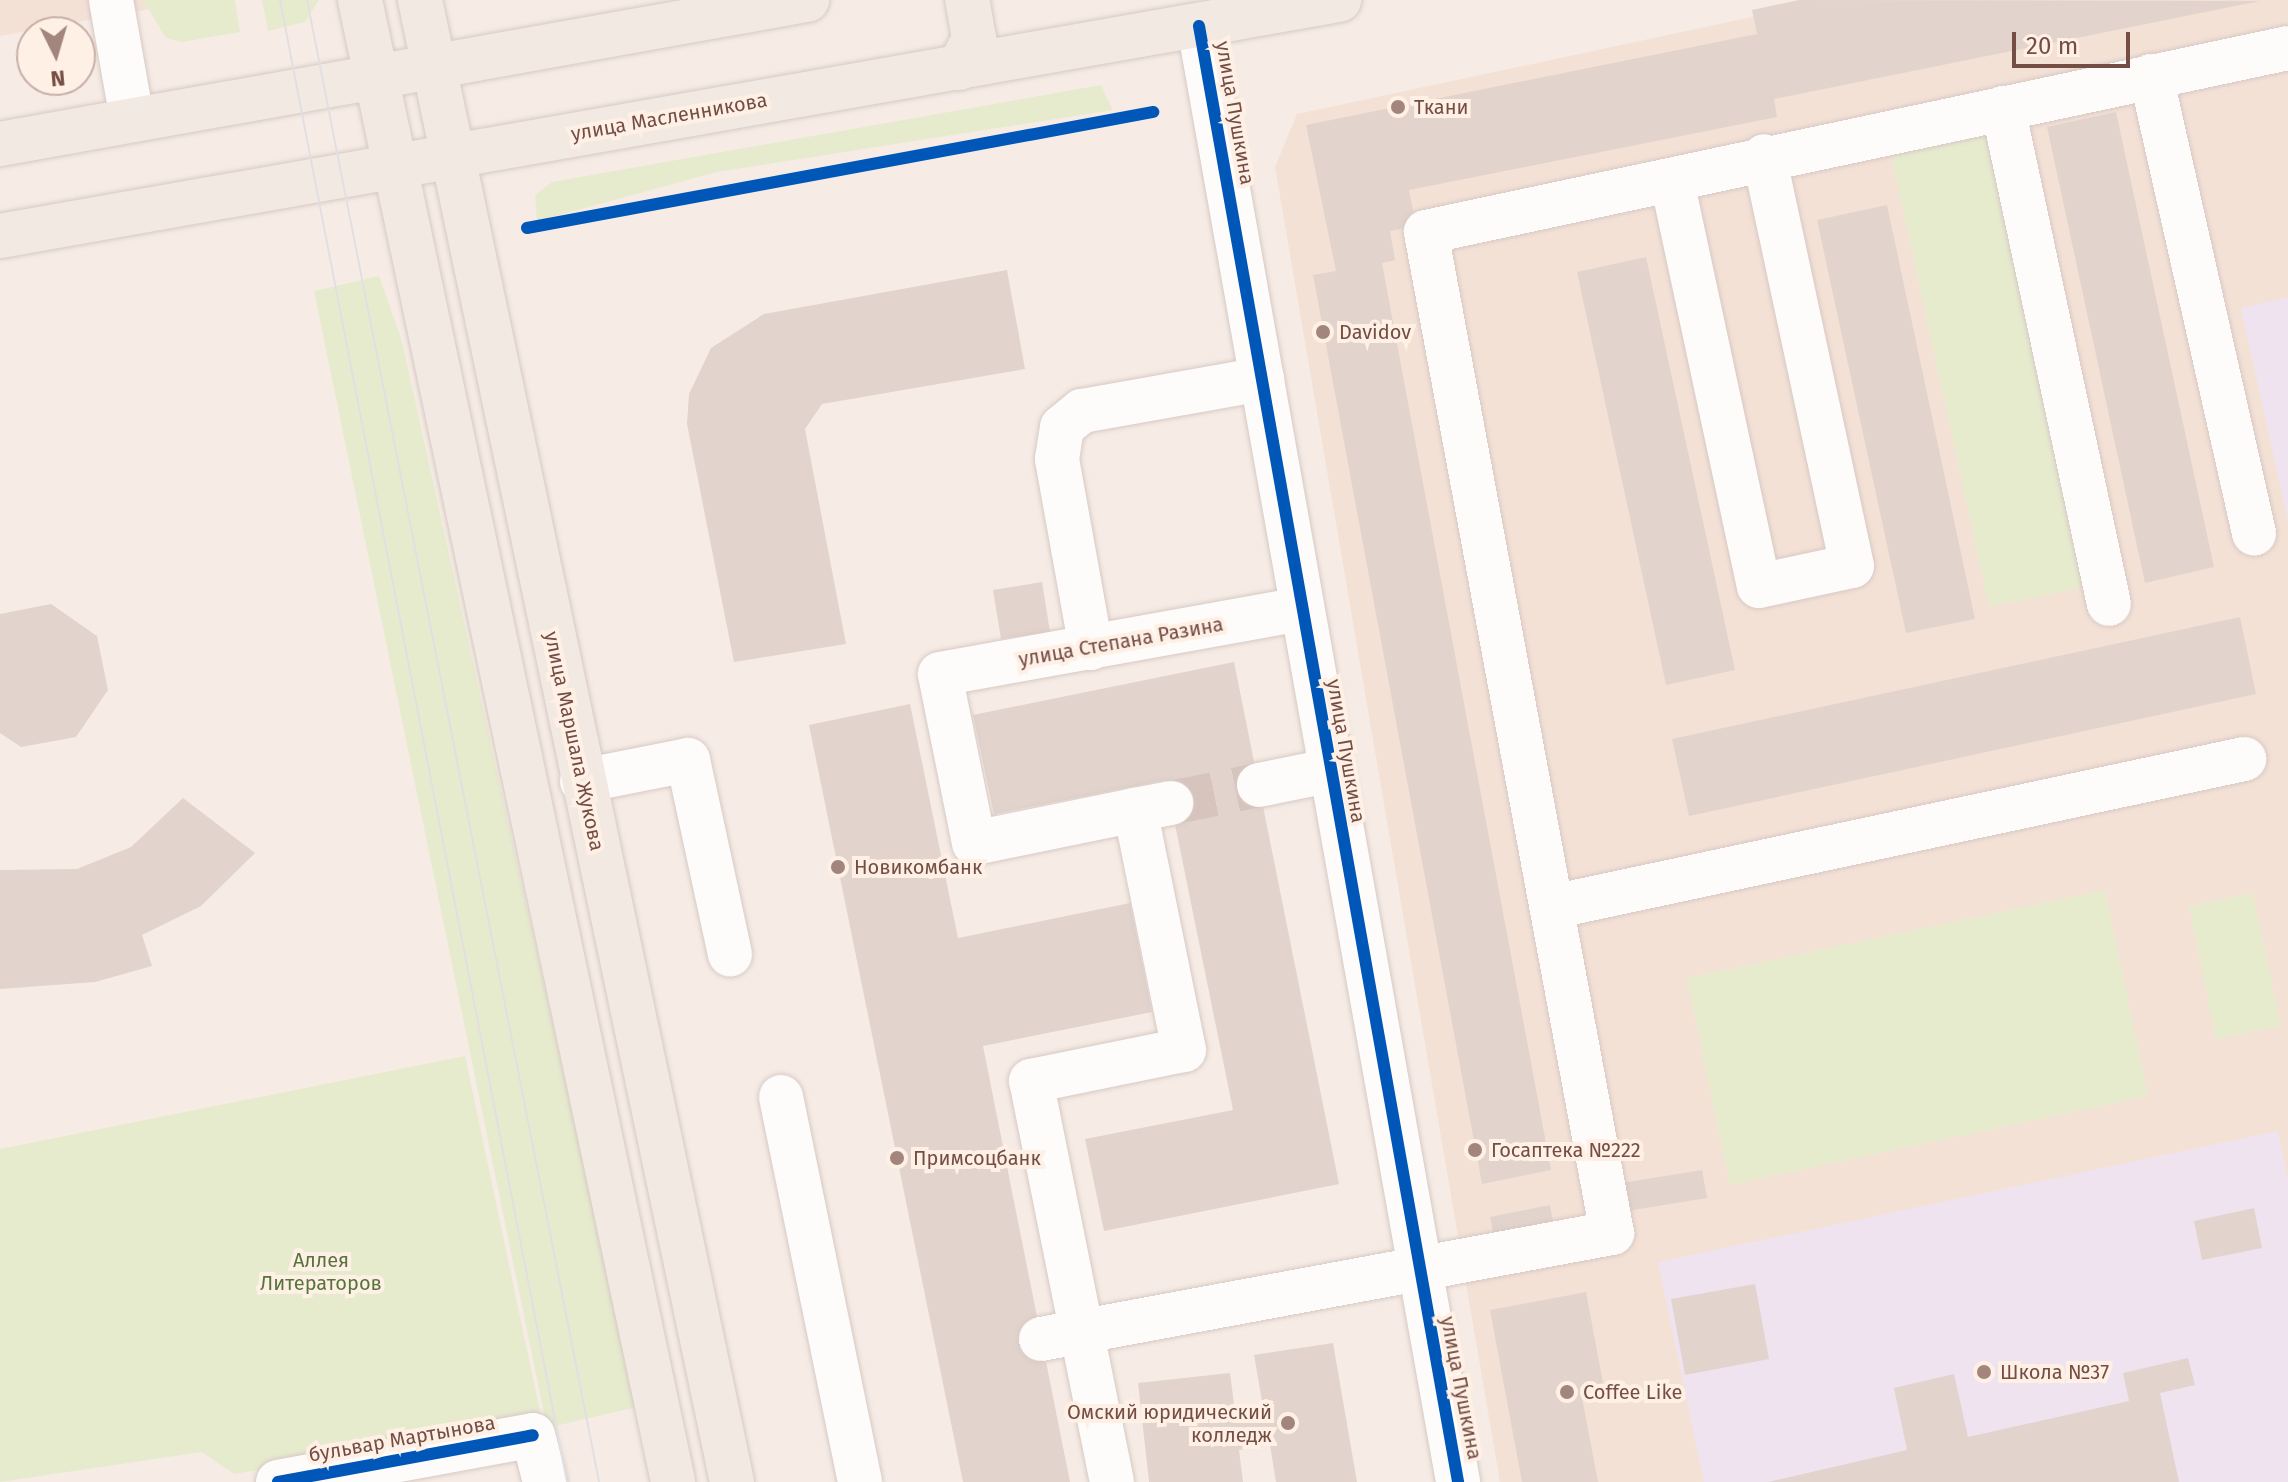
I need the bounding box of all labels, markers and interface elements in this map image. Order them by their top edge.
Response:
north arrow [16,16,96,96]
scale bar [2016,16,2134,66]
text: 20 m [2026,32,2078,60]
street label: улица Пушкина [1211,39,1259,187]
text: N [50,64,66,92]
street label: улица Масленникова [569,88,769,146]
place label: Ткани [1414,95,1469,119]
marker: Ткани [1389,98,1407,116]
place label: Davidov [1339,320,1411,344]
marker: Davidov [1314,323,1332,341]
street label: улица Степана Разина [1017,612,1225,672]
street label: улица Маршала Жукова [539,629,609,853]
street label: улица Пушкина [1322,677,1370,825]
place label: Новикомбанк [854,855,982,879]
marker: Новикомбанк [829,858,847,876]
place label: Госаптека №222 [1491,1138,1641,1162]
marker: Госаптека №222 [1466,1141,1484,1159]
place label: Примсоцбанк [913,1146,1041,1170]
marker: Примсоцбанк [888,1149,906,1167]
park label: Аллея Литераторов [260,1249,382,1296]
street label: улица Пушкина [1435,1314,1487,1462]
place label: Школа №37 [2000,1360,2109,1384]
marker: Школа №37 [1975,1363,1993,1381]
place label: Coffee Like [1583,1380,1682,1404]
marker: Coffee Like [1558,1383,1576,1401]
place label: Омский юридический колледж [1067,1400,1272,1447]
street label: бульвар Мартынова [307,1411,497,1467]
marker: Омский юридический колледж [1279,1414,1297,1432]

